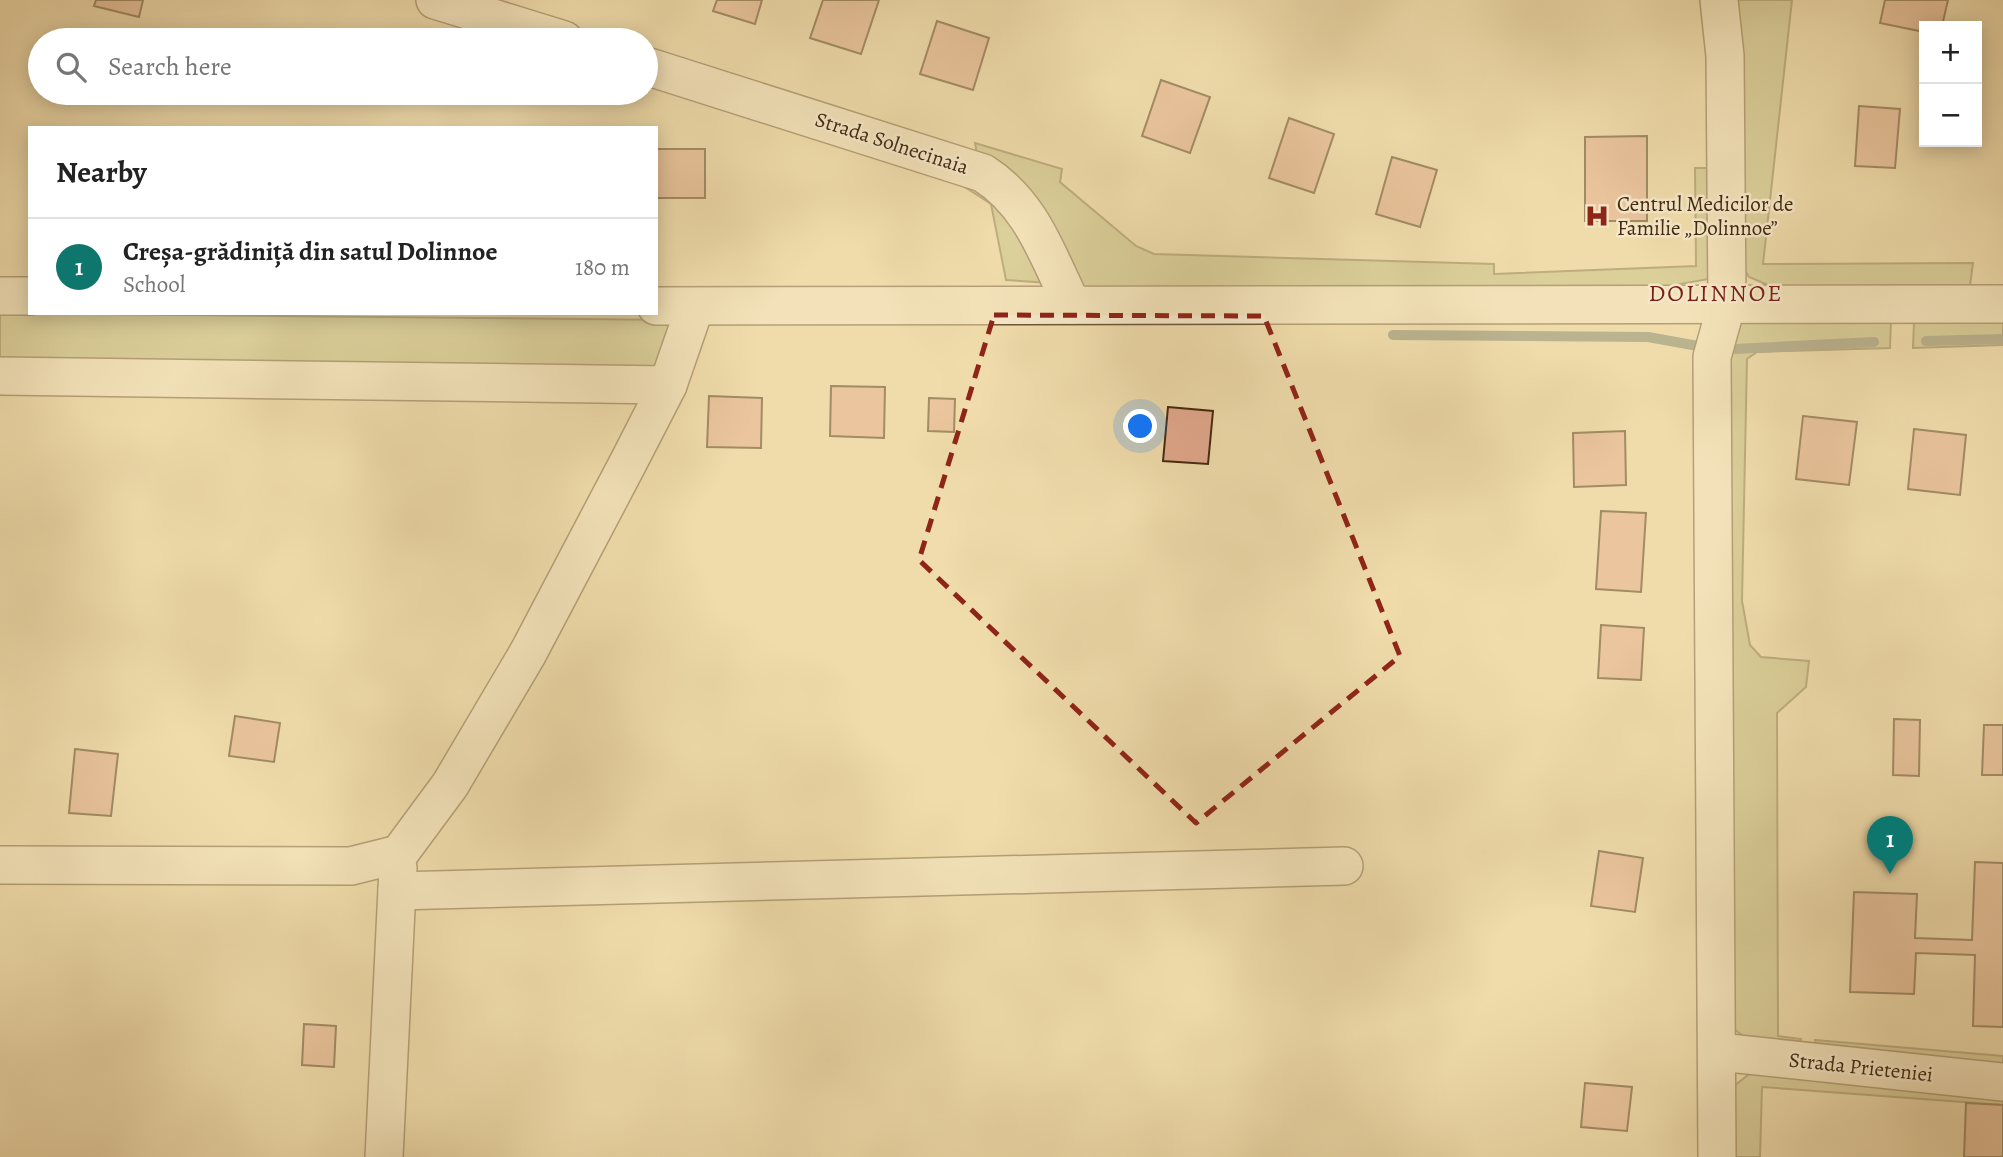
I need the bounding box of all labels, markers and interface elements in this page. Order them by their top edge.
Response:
map controls [1919,21,1982,147]
button: + [1919,21,1982,84]
search box [28,28,658,105]
icon: search [52,48,90,86]
text: Search here [108,49,232,84]
button: − [1919,84,1982,147]
street label: Strada Solnecinaia [812,105,973,181]
text: Nearby [56,152,147,192]
place label: Centrul Medicilor de Familie „Dolinnoe” [1617,190,1794,242]
hospital icon: Centrul Medicilor de Familie „Dolinnoe” [1583,202,1611,230]
text: Creșa-grădiniță din satul Dolinnoe [123,234,497,269]
text: 1 [75,252,83,283]
text: 180 m [575,252,630,283]
text: School [123,269,185,300]
district label: DOLINNOE [1648,277,1784,309]
your location [1123,409,1157,443]
pin: 1 [1867,816,1913,874]
street label: Strada Prieteniei [1788,1046,1935,1088]

